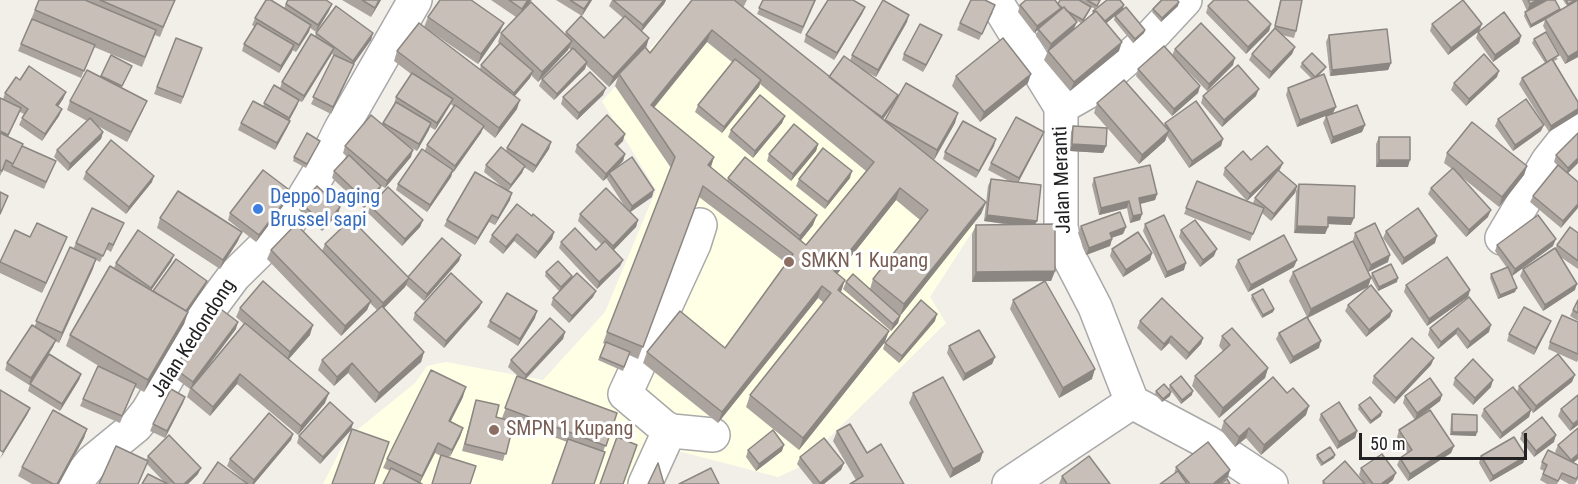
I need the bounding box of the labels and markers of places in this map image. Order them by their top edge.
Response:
place label: Deppo Daging Brussel sapi [270,186,380,233]
marker: Deppo Daging Brussel sapi [251,202,265,216]
place label: SMKN 1 Kupang [801,250,928,274]
marker: SMKN 1 Kupang [782,255,796,269]
place label: SMPN 1 Kupang [506,418,633,442]
marker: SMPN 1 Kupang [487,423,501,437]

